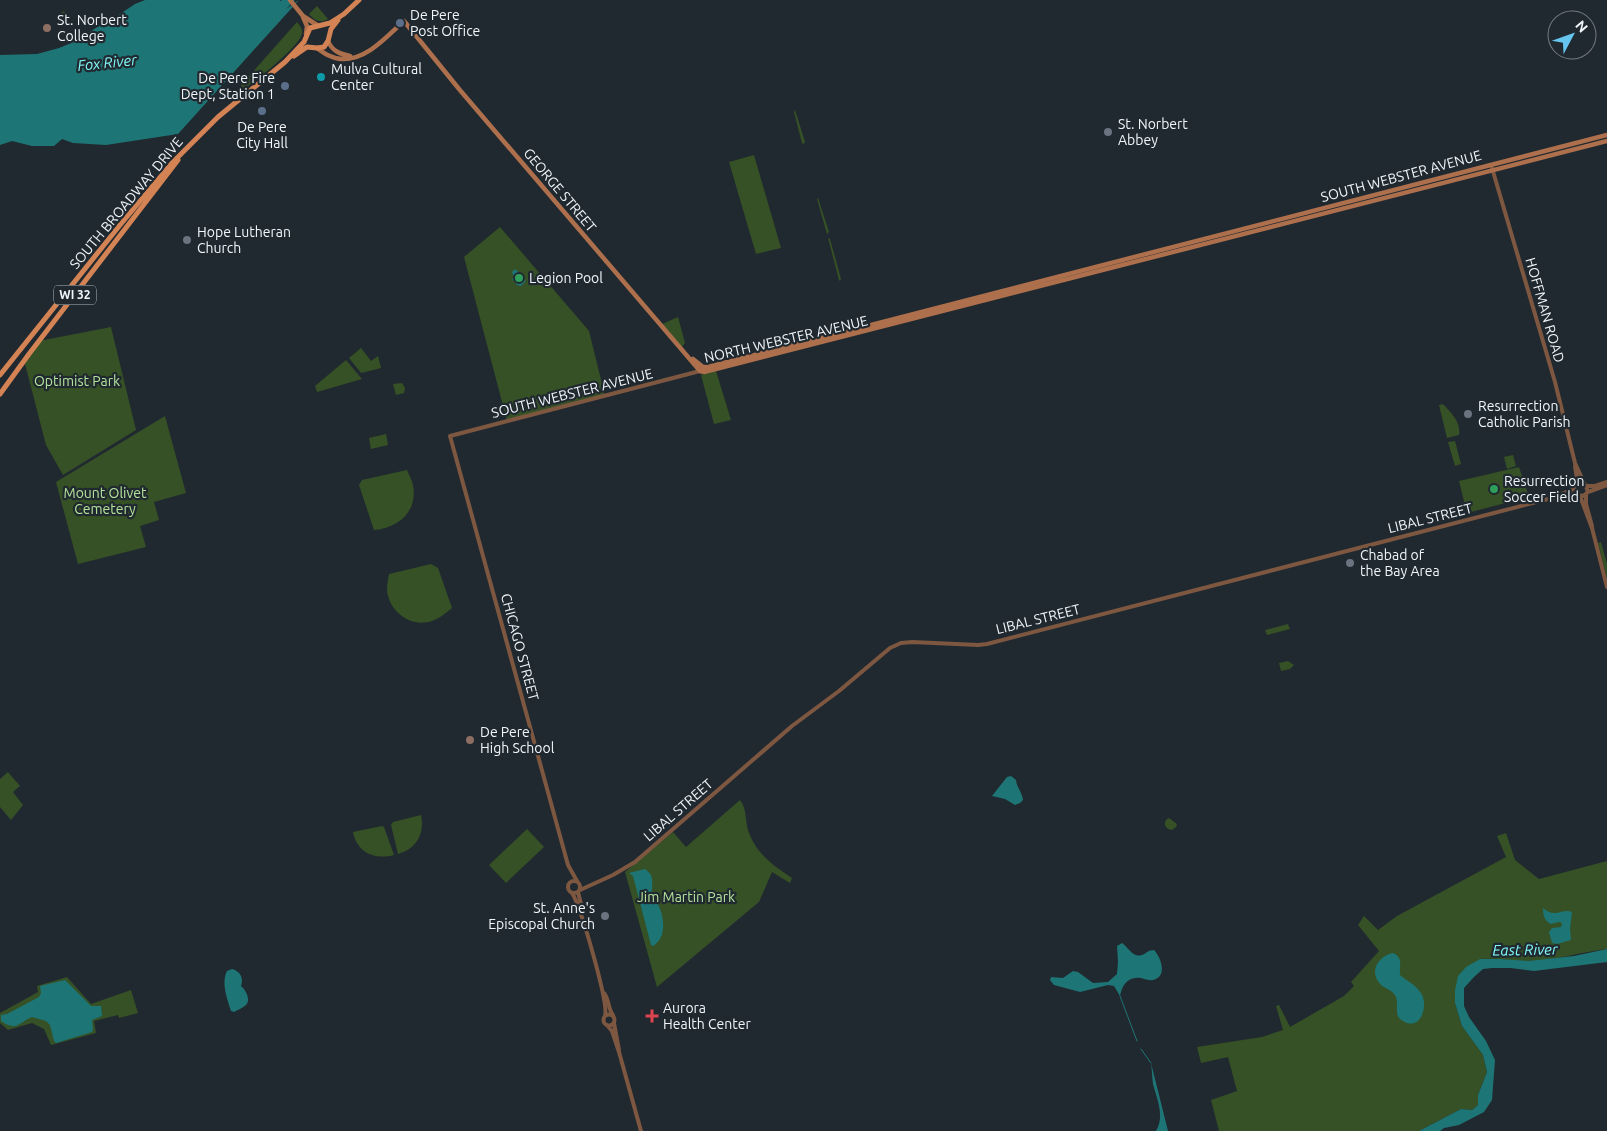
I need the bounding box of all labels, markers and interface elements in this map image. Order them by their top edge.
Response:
place label: De Pere Post Office [410,7,480,39]
north arrow [1547,10,1597,60]
place label: St. Norbert College [57,12,127,44]
marker: De Pere Post Office [394,17,406,29]
text: N [1572,17,1591,36]
marker: St. Norbert College [41,22,53,34]
water label: Fox River [76,51,139,74]
place label: Mulva Cultural Center [331,61,422,93]
place label: De Pere Fire Dept, Station 1 [181,70,275,102]
marker: Mulva Cultural Center [315,71,327,83]
marker: De Pere Fire Dept, Station 1 [279,80,291,92]
marker: De Pere City Hall [256,105,268,117]
place label: St. Norbert Abbey [1118,116,1188,148]
place label: De Pere City Hall [236,119,288,151]
marker: St. Norbert Abbey [1102,126,1114,138]
street label: SOUTH BROADWAY DRIVE [66,134,186,272]
street label: GEORGE STREET [520,145,600,235]
street label: SOUTH WEBSTER AVENUE [1319,147,1483,205]
place label: Hope Lutheran Church [197,224,291,256]
marker: Hope Lutheran Church [181,234,193,246]
street label: HOFFMAN ROAD [1522,256,1568,364]
place label: Legion Pool [529,270,603,286]
marker: Legion Pool [513,272,525,284]
road number: WI 32 [54,286,96,304]
street label: NORTH WEBSTER AVENUE [703,312,870,366]
street label: SOUTH WEBSTER AVENUE [490,365,654,421]
park label: Optimist Park [34,373,120,389]
place label: Resurrection Catholic Parish [1478,398,1570,430]
marker: Resurrection Catholic Parish [1462,408,1474,420]
place label: Resurrection Soccer Field [1504,473,1584,505]
marker: Resurrection Soccer Field [1488,483,1500,495]
park label: Mount Olivet Cemetery [64,485,147,517]
street label: LIBAL STREET [1386,500,1474,536]
place label: Chabad of the Bay Area [1360,547,1440,579]
marker: Chabad of the Bay Area [1344,557,1356,569]
street label: CHICAGO STREET [498,592,542,703]
street label: LIBAL STREET [994,601,1082,637]
place label: De Pere High School [480,724,555,756]
marker: De Pere High School [464,734,476,746]
street label: LIBAL STREET [640,776,716,844]
park label: Jim Martin Park [637,889,735,905]
place label: St. Anne's Episcopal Church [488,900,595,932]
marker: St. Anne's Episcopal Church [599,910,611,922]
water label: East River [1492,940,1559,959]
place label: Aurora Health Center [663,1000,752,1032]
marker: Aurora Health Center [645,1009,659,1023]

